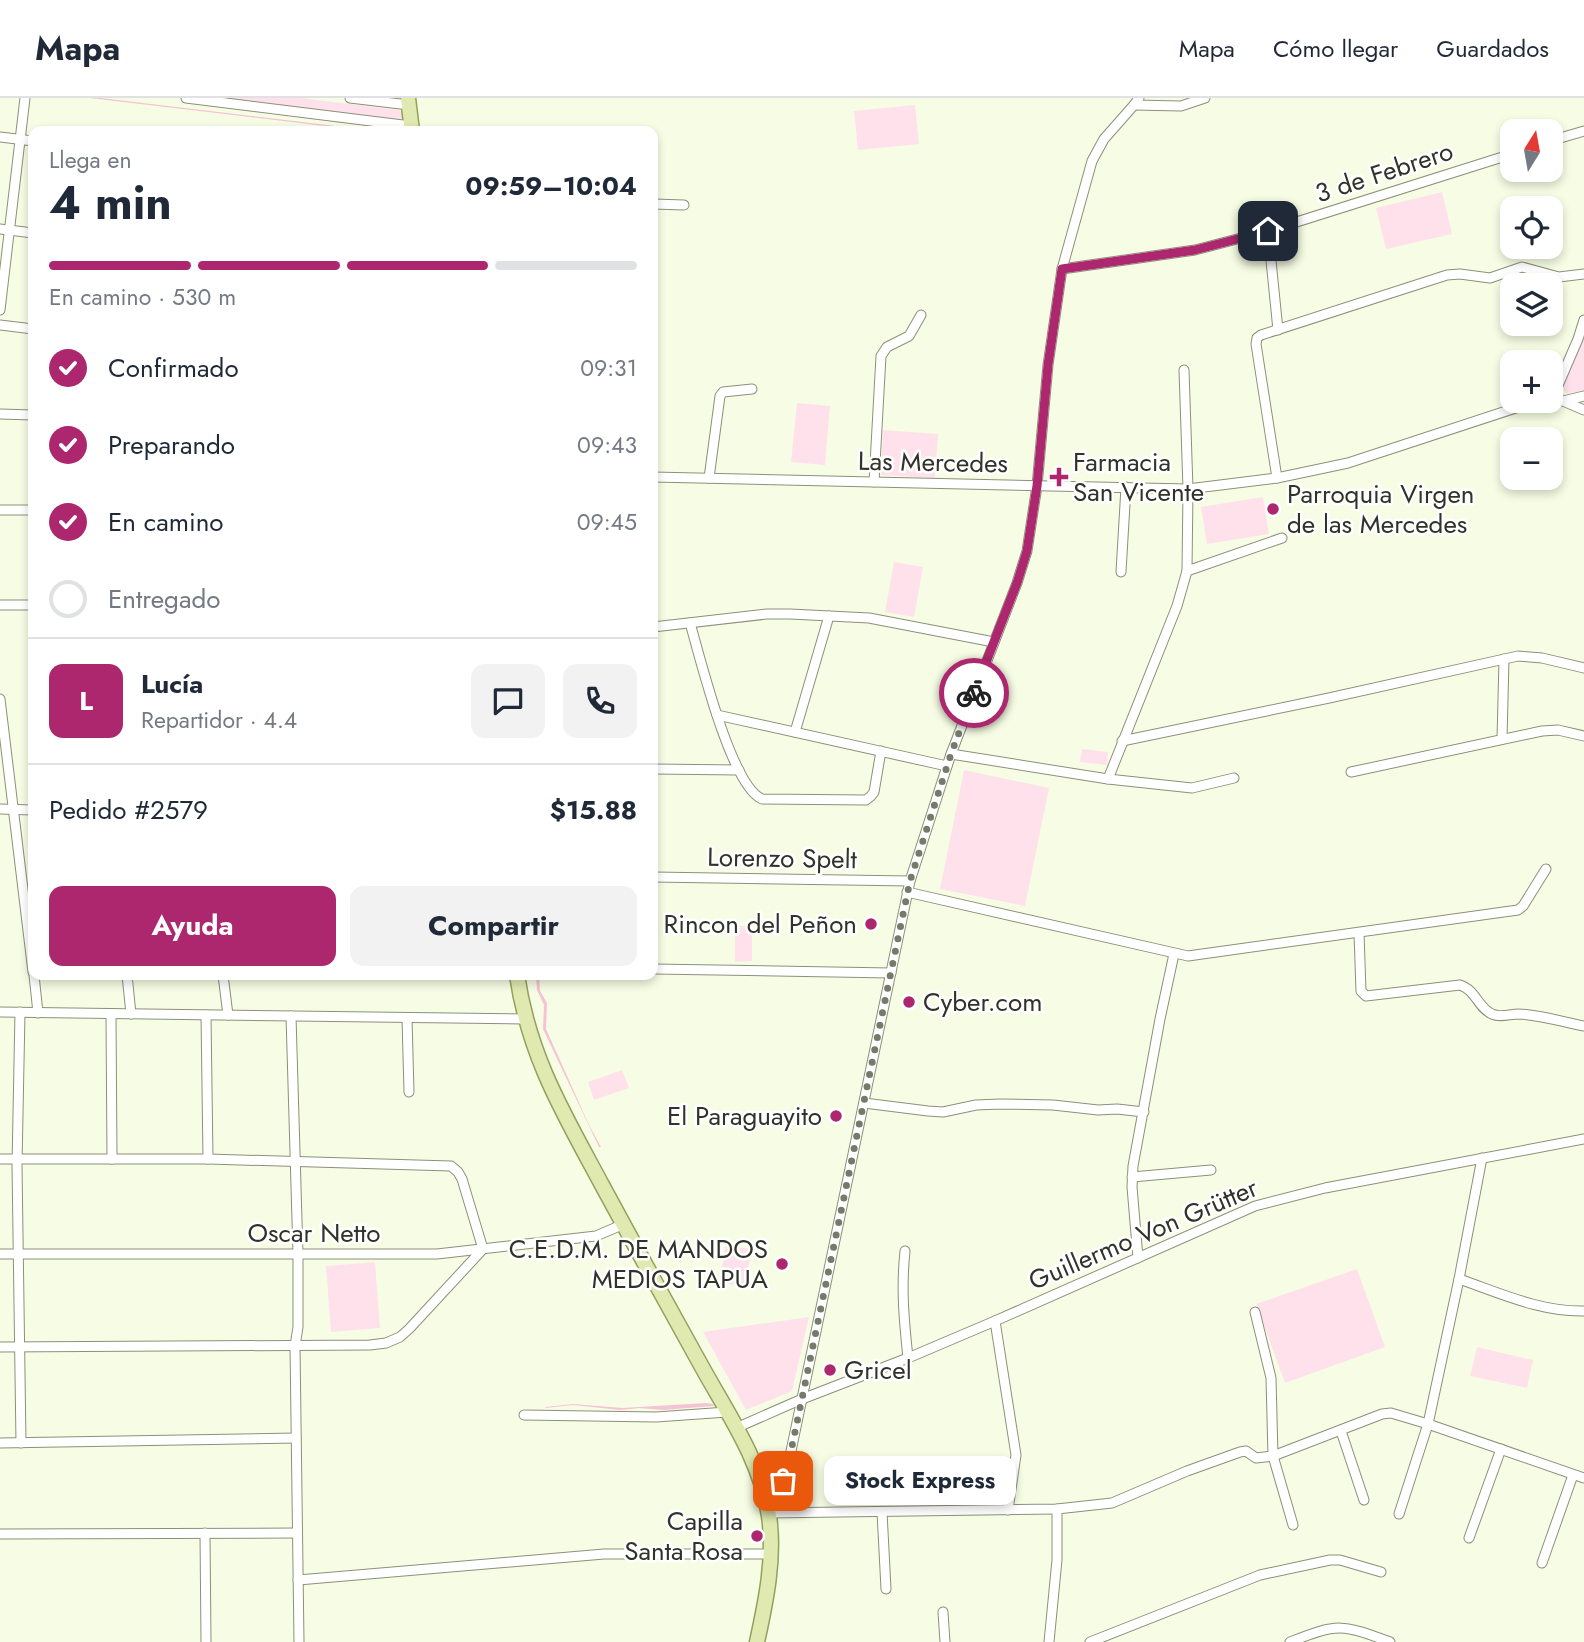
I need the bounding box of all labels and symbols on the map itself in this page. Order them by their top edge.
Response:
north arrow [1500,119,1563,182]
street label: 3 de Febrero [1310,132,1458,212]
pin [1238,201,1298,261]
street label: Las Mercedes [858,442,1008,482]
place label: Farmacia San Vicente [1073,443,1204,511]
marker: Farmacia San Vicente [1051,469,1067,485]
place label: Parroquia Virgen de las Mercedes [1287,475,1474,543]
marker: Parroquia Virgen de las Mercedes [1265,501,1281,517]
courier [939,658,1009,728]
street label: Lorenzo Spelt [707,838,858,878]
place label: Rincon del Peñon [664,905,857,943]
marker: Rincon del Peñon [863,916,879,932]
place label: Cyber.com [923,983,1043,1021]
marker: Cyber.com [901,994,917,1010]
place label: El Paraguayito [667,1097,822,1135]
marker: El Paraguayito [828,1108,844,1124]
street label: Guillermo Von Grütter [1023,1169,1263,1299]
street label: Oscar Netto [248,1214,380,1252]
place label: C.E.D.M. DE MANDOS MEDIOS TAPUA [509,1230,769,1298]
marker: C.E.D.M. DE MANDOS MEDIOS TAPUA [774,1256,790,1272]
place label: Gricel [844,1351,912,1389]
marker: Gricel [822,1362,838,1378]
pin [753,1451,813,1511]
callout: Stock Express [825,1456,1018,1506]
place label: Capilla Santa Rosa [624,1502,743,1570]
marker: Capilla Santa Rosa [749,1528,765,1544]

